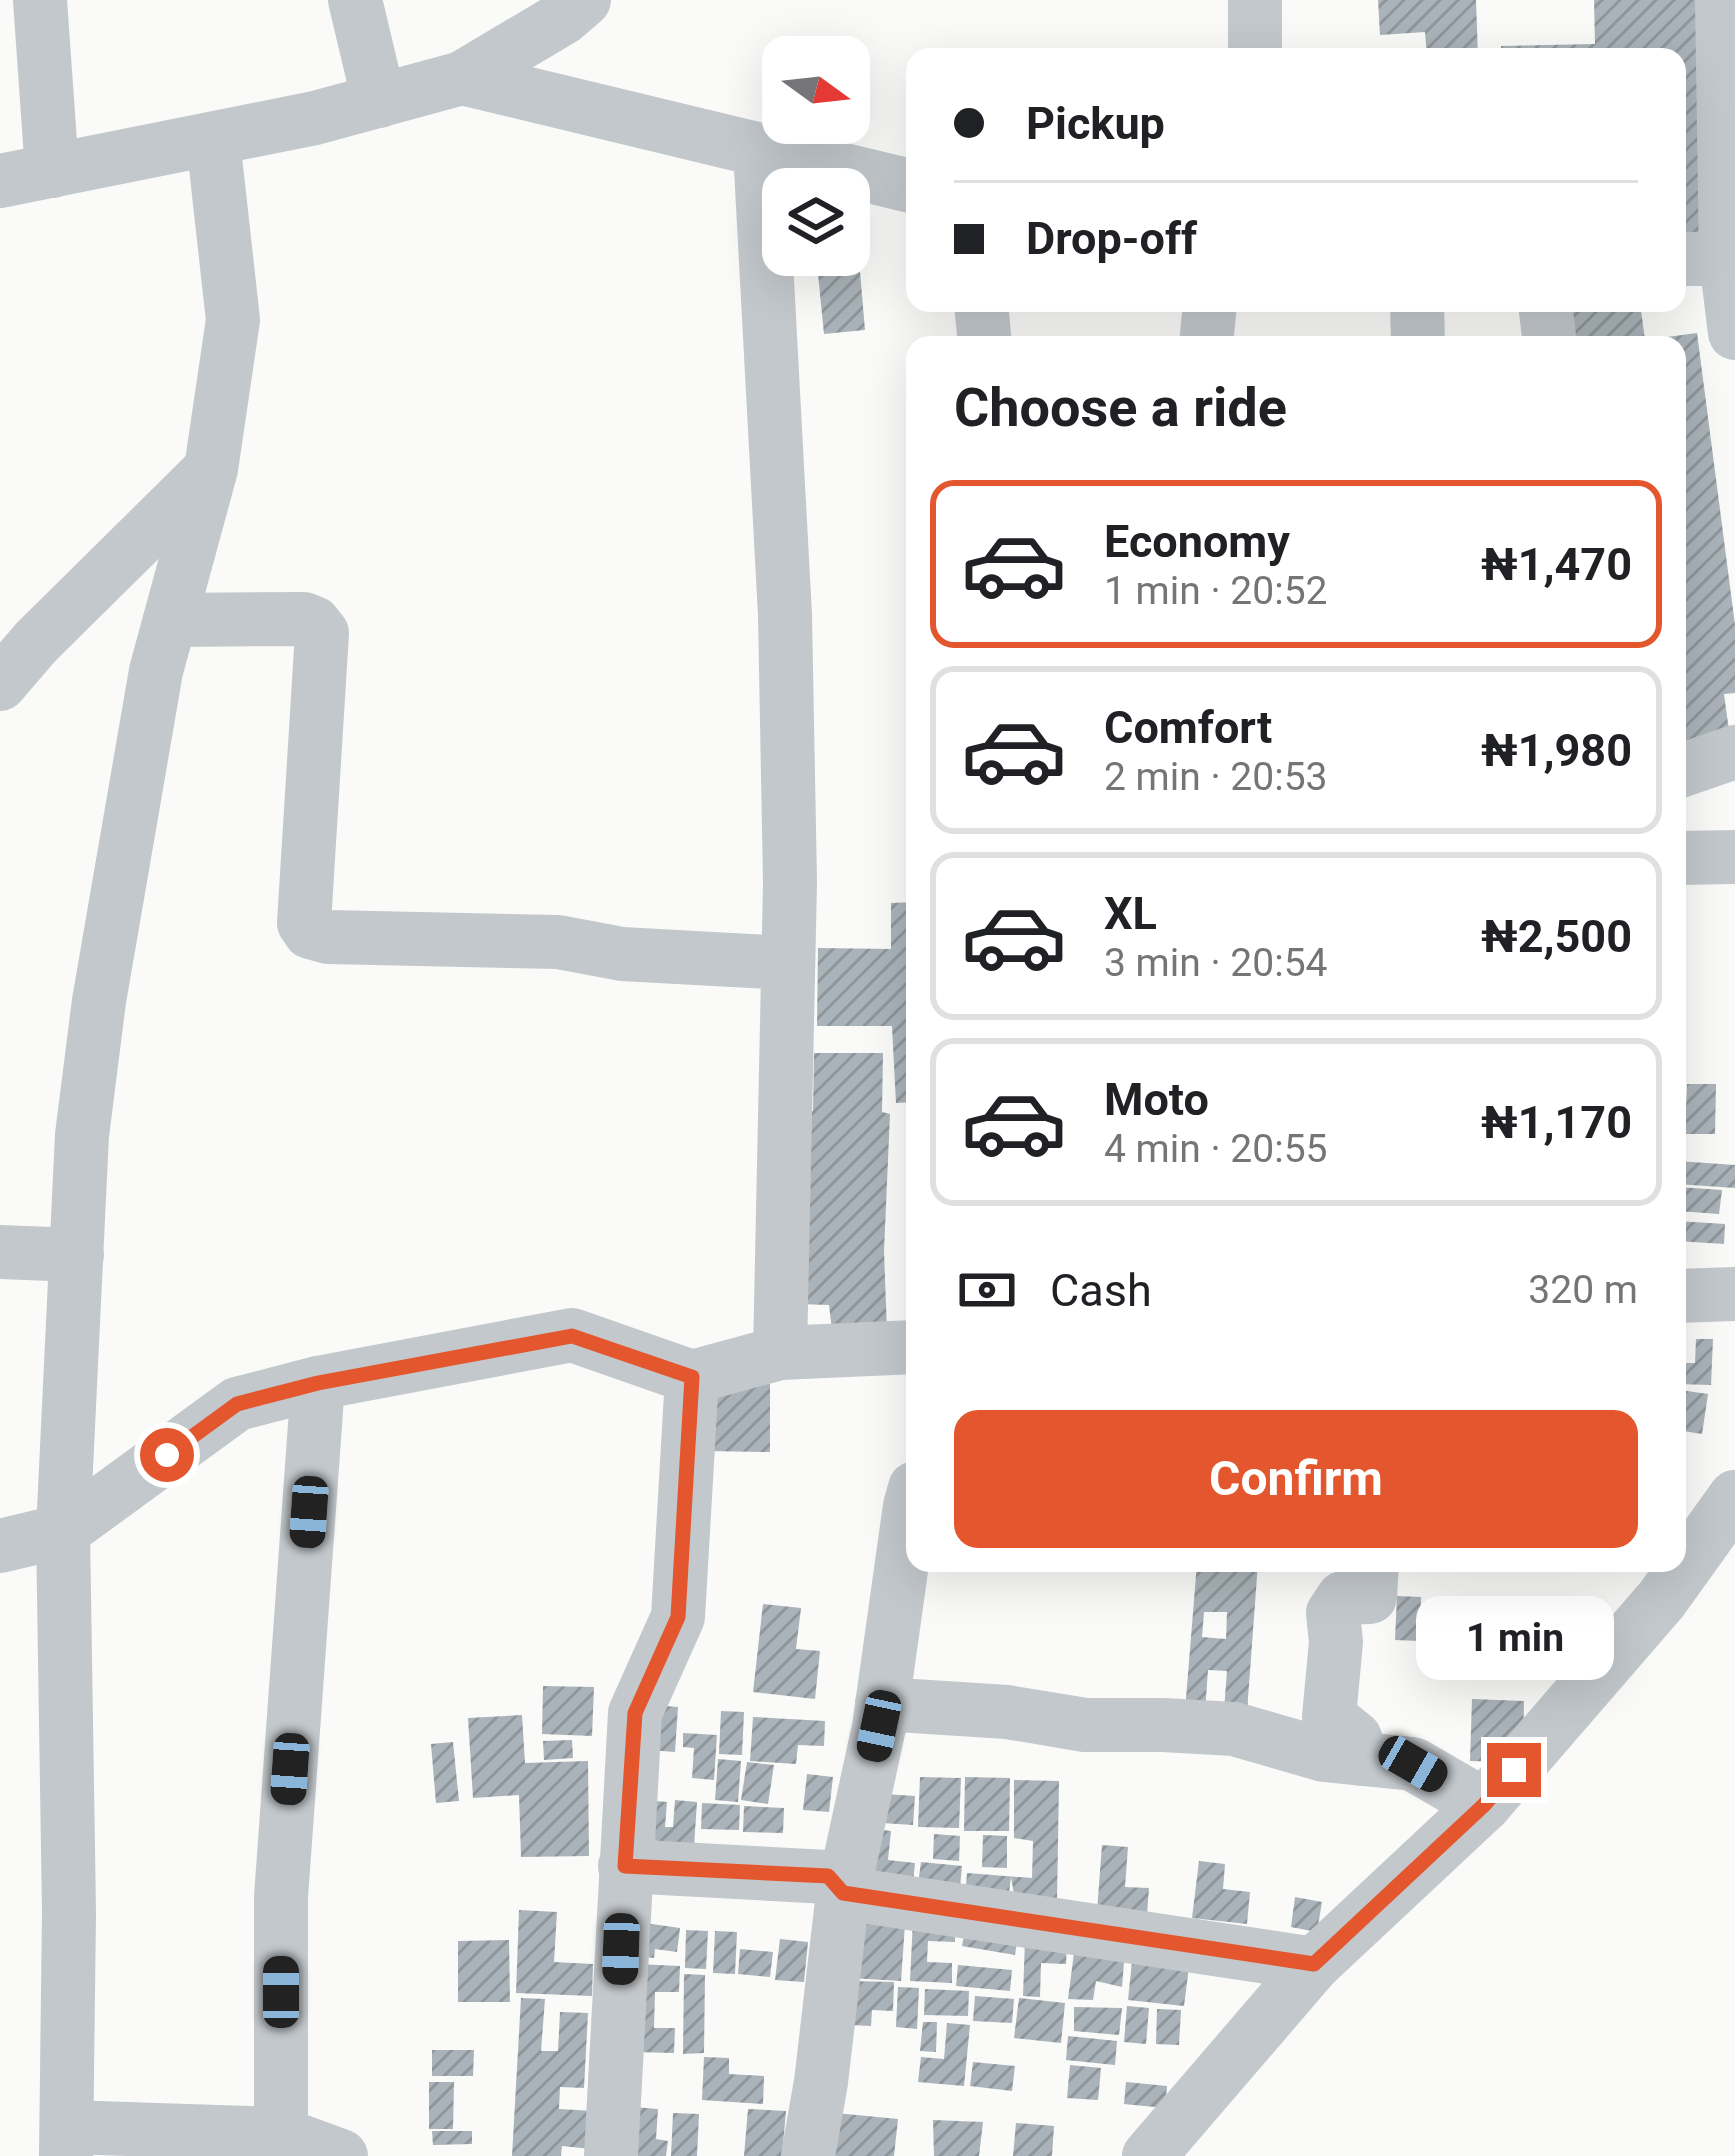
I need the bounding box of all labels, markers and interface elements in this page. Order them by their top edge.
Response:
north arrow [762,36,870,144]
map controls [762,36,870,276]
text: Pickup [1026,97,1165,150]
button: layers [762,168,870,276]
text: Drop-off [1026,212,1197,265]
text: Choose a ride [954,376,1287,439]
icon: car [960,510,1068,618]
text: Economy [1104,515,1290,568]
text: ₦1,470 [1481,538,1632,591]
text: 1 min · 20:52 [1104,568,1327,614]
icon: car [960,696,1068,804]
text: Comfort [1104,701,1272,754]
text: ₦1,980 [1481,724,1632,777]
text: 2 min · 20:53 [1104,754,1327,800]
icon: car [960,882,1068,990]
text: XL [1104,887,1157,940]
text: ₦2,500 [1481,910,1632,963]
text: 3 min · 20:54 [1104,940,1327,986]
icon: car [960,1068,1068,1176]
text: Moto [1104,1073,1209,1126]
text: ₦1,170 [1481,1096,1632,1149]
text: 4 min · 20:55 [1104,1126,1327,1172]
icon: cash [954,1257,1020,1323]
text: Cash [1050,1264,1152,1317]
text: 320 m [1528,1267,1638,1313]
button: Confirm [954,1410,1638,1548]
route start [140,1428,194,1482]
car [289,1475,329,1549]
callout: 1 min [1415,1596,1613,1680]
text: 1 min [1466,1615,1564,1661]
car [854,1687,904,1765]
car [1373,1730,1453,1798]
car [270,1732,310,1806]
route end [1487,1743,1541,1797]
car [602,1912,640,1986]
car [263,1956,299,2028]

